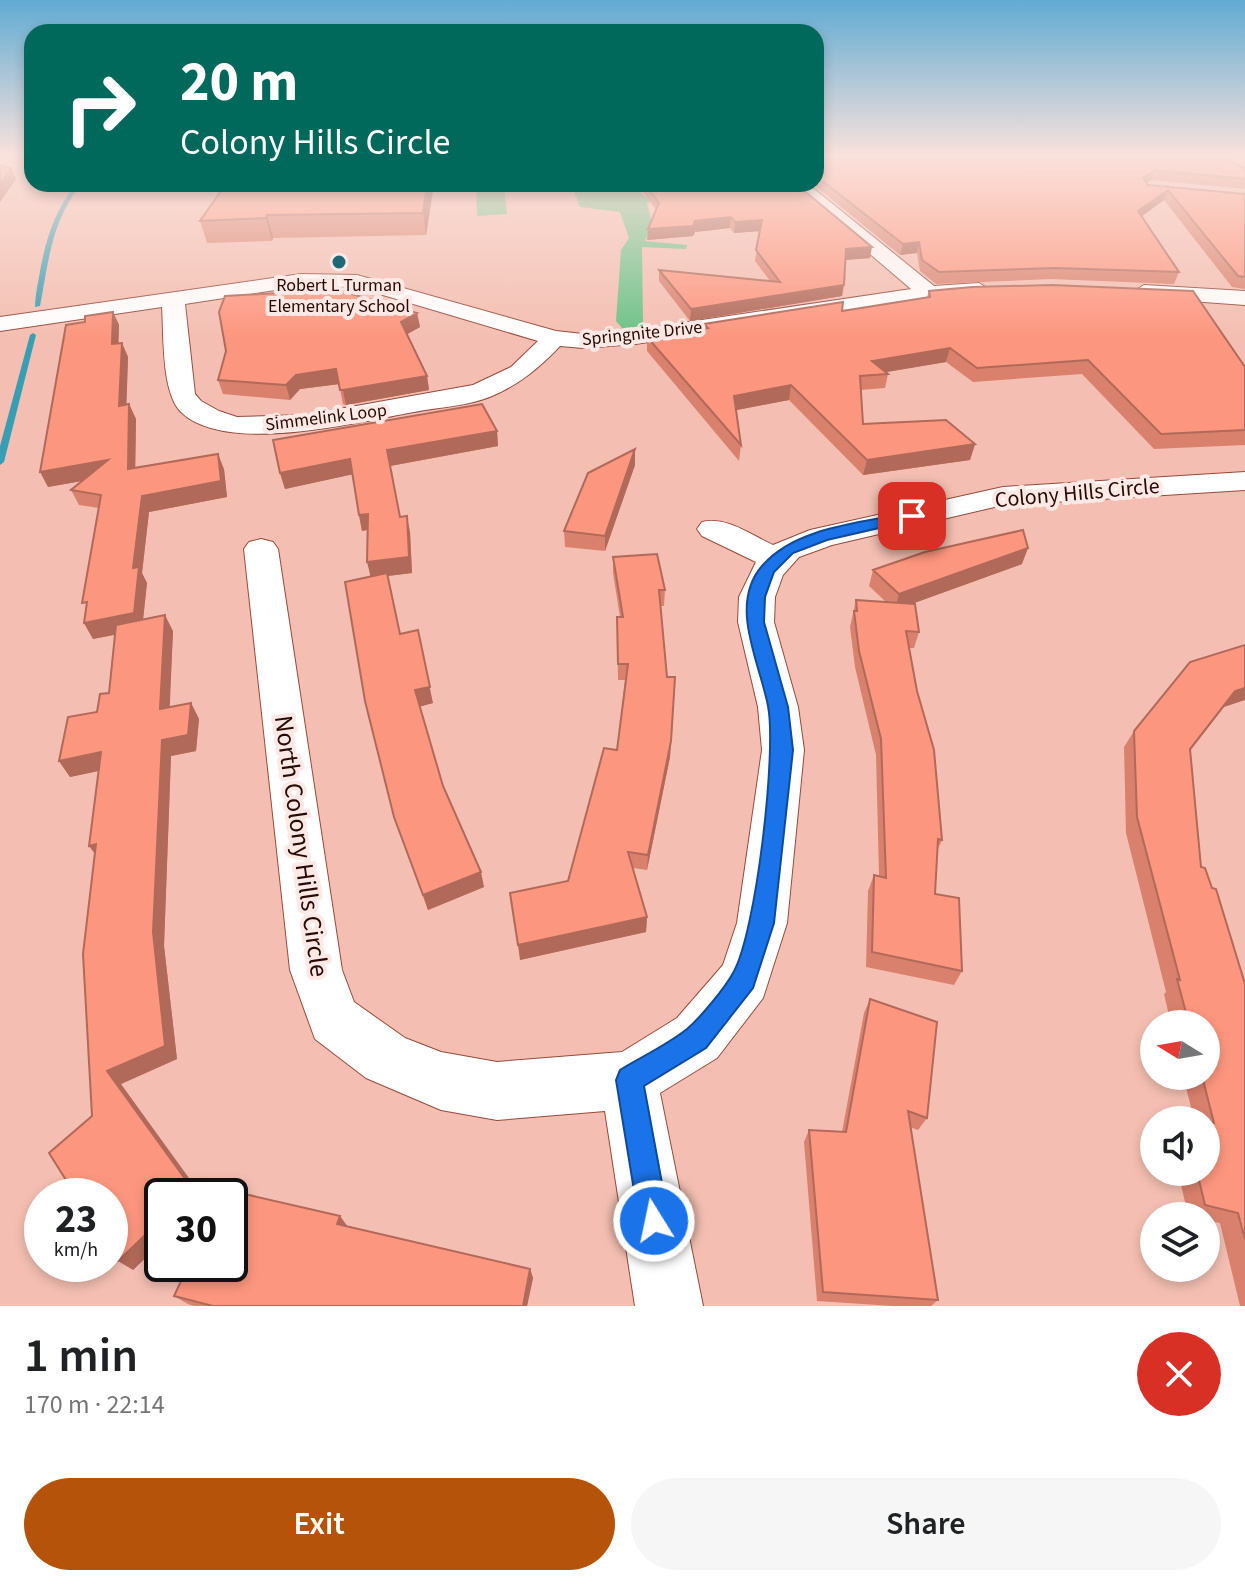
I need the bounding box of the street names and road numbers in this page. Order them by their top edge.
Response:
street label: Springnite Drive [581,315,704,352]
street label: Simmelink Loop [264,398,388,437]
street label: Colony Hills Circle [993,470,1161,516]
street label: North Colony Hills Circle [265,713,338,979]

